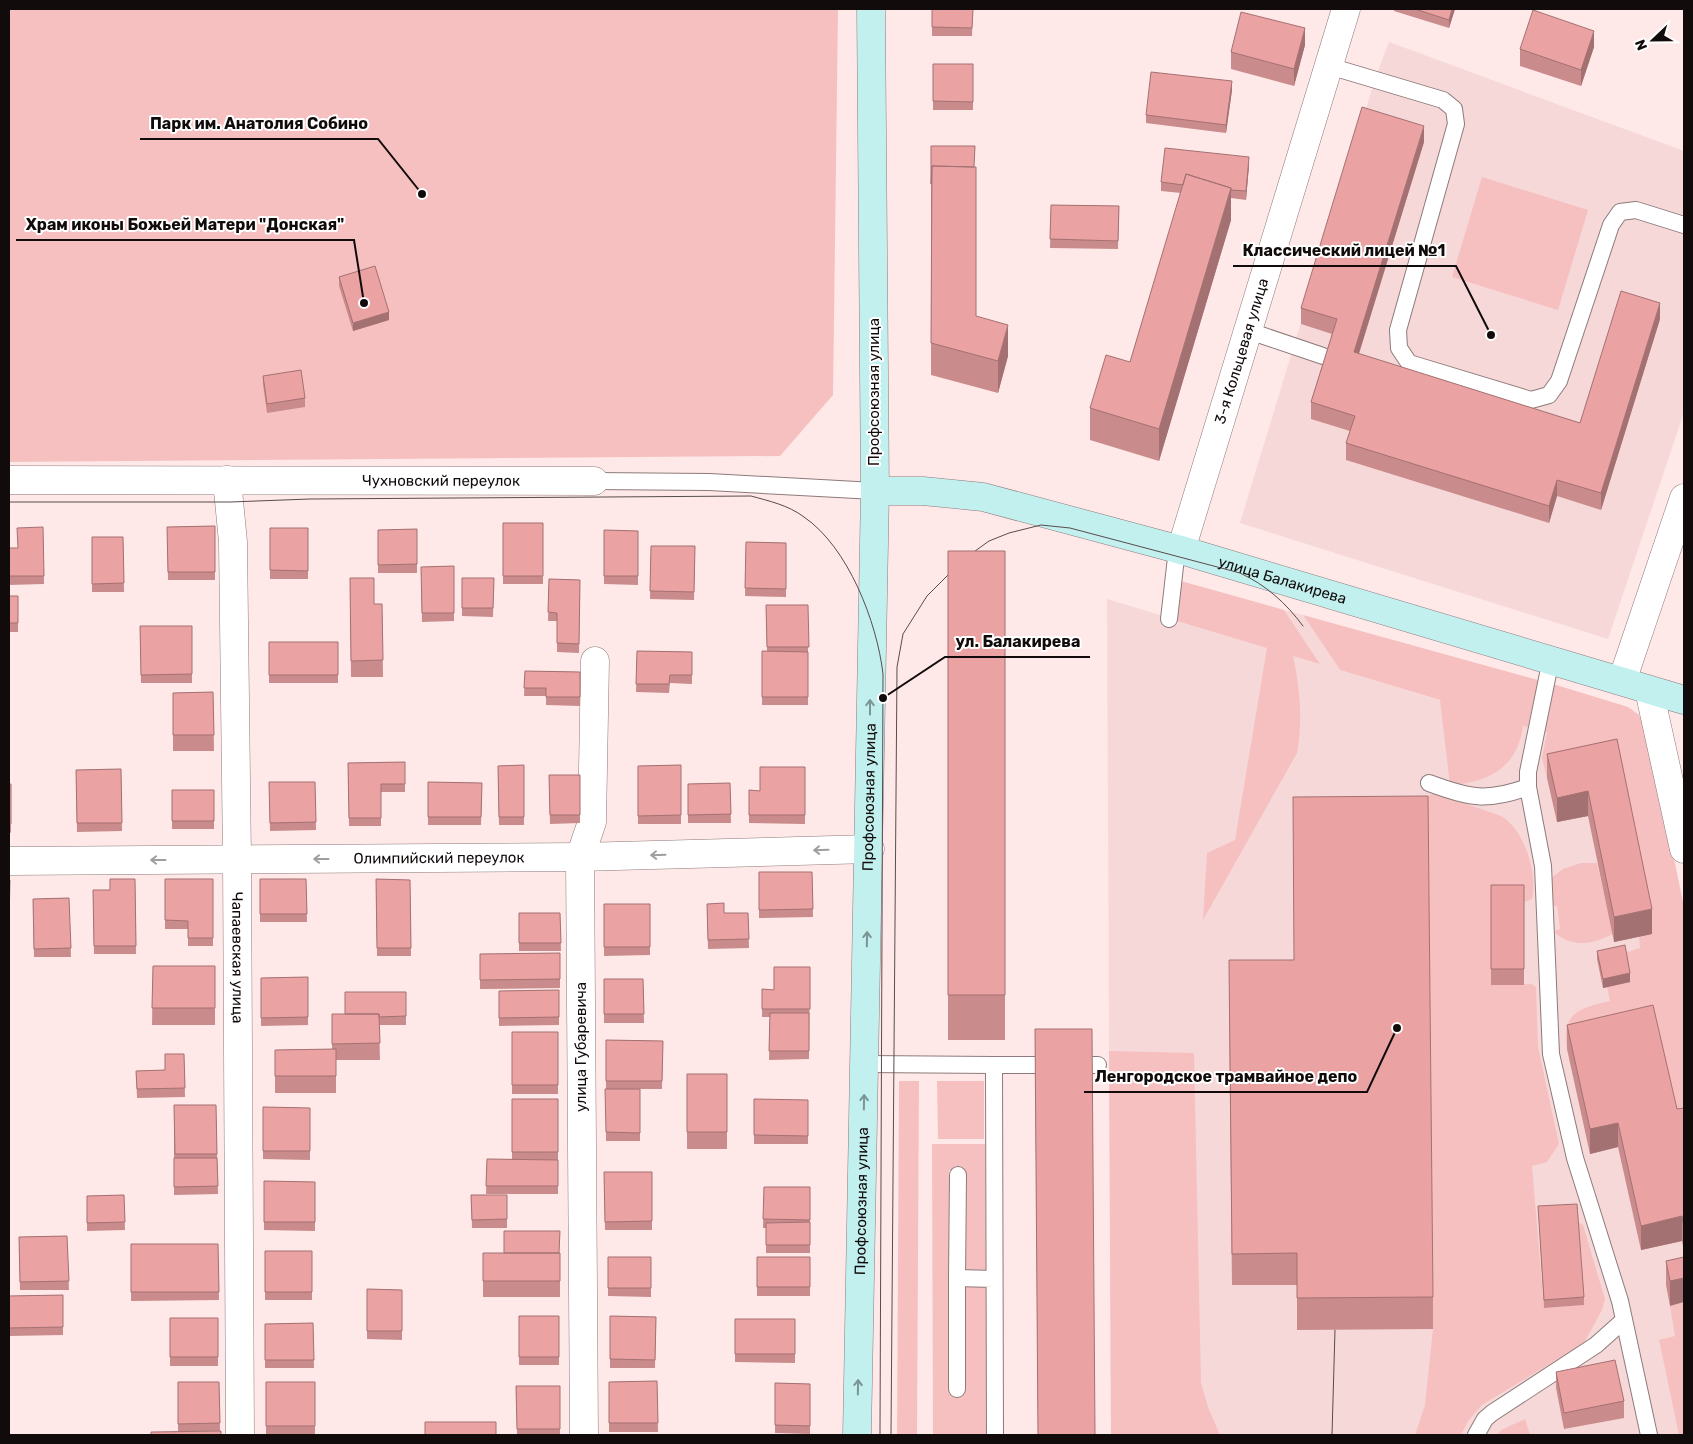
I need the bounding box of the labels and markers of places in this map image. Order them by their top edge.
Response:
callout: Парк им. Анатолия Собино [140,108,378,139]
callout: Храм иконы Божьей Матери "Донская" [16,209,354,240]
callout: Классический лицей №1 [1233,235,1456,266]
callout: ул. Балакирева [945,626,1090,657]
callout: Ленгородское трамвайное депо [1084,1061,1367,1092]

